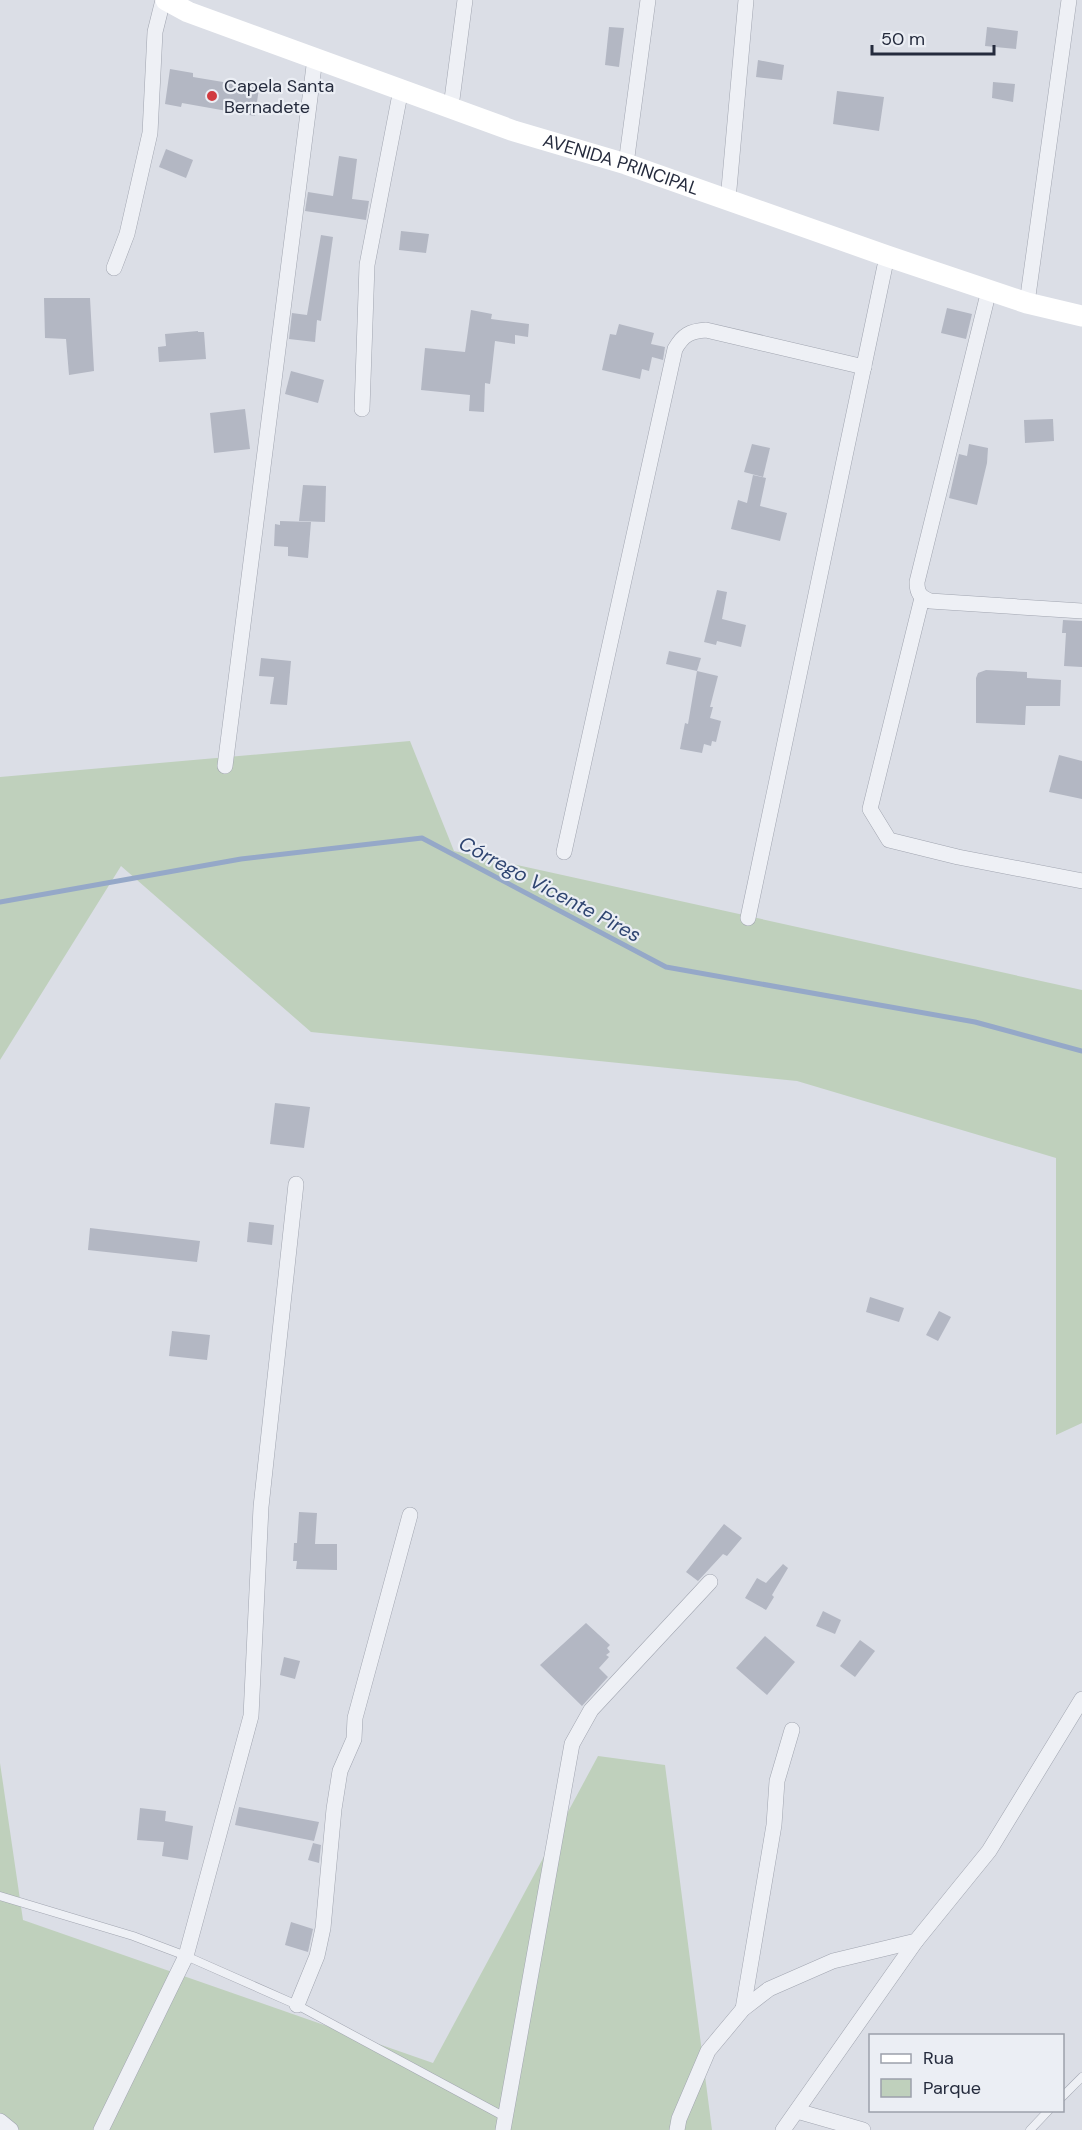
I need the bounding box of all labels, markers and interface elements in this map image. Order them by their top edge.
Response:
scale bar [872,18,994,56]
text: 50 m [881,27,925,51]
place label: Capela Santa Bernadete [224,74,334,119]
marker: Capela Santa Bernadete [205,89,219,103]
street label: AVENIDA PRINCIPAL [540,128,702,201]
water label: Córrego Vicente Pires [454,830,646,948]
legend [869,2034,1064,2112]
text: Rua [923,2046,954,2070]
text: Parque [923,2076,981,2100]

